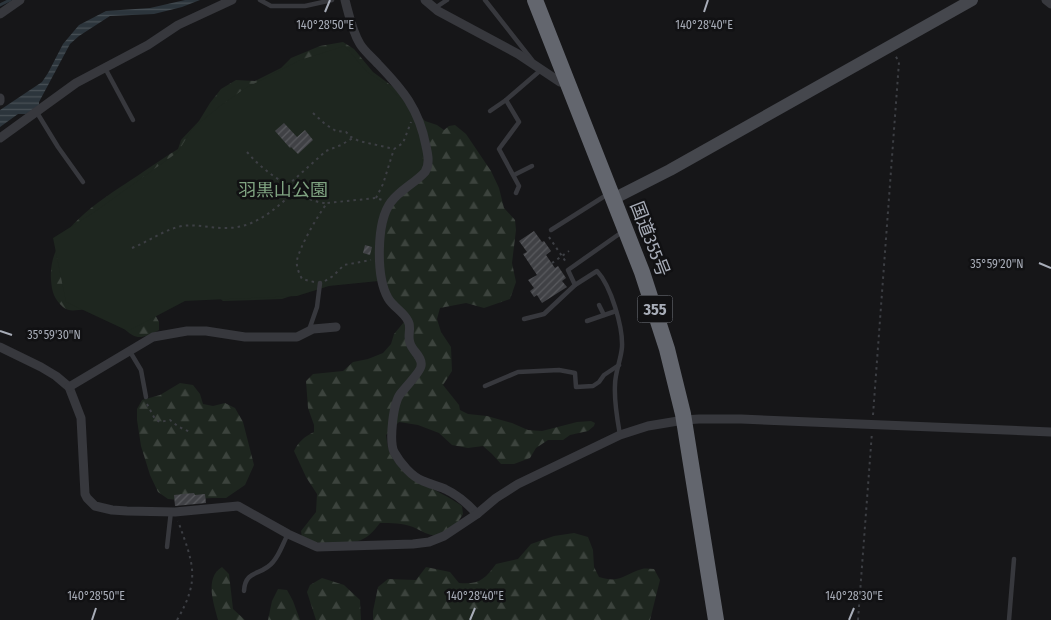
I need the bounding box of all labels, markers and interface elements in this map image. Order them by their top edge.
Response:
text: 140°28'50"E [296,18,354,32]
text: 140°28'40"E [675,18,733,32]
park label: 羽黒山公園 [238,179,328,201]
street label: 国道355号 [626,198,674,280]
text: 35°59'20"N [970,257,1024,271]
road number: 355 [638,296,672,322]
text: 35°59'30"N [27,328,81,342]
text: 140°28'50"E [67,589,125,603]
text: 140°28'40"E [446,589,504,603]
text: 140°28'30"E [825,589,883,603]

